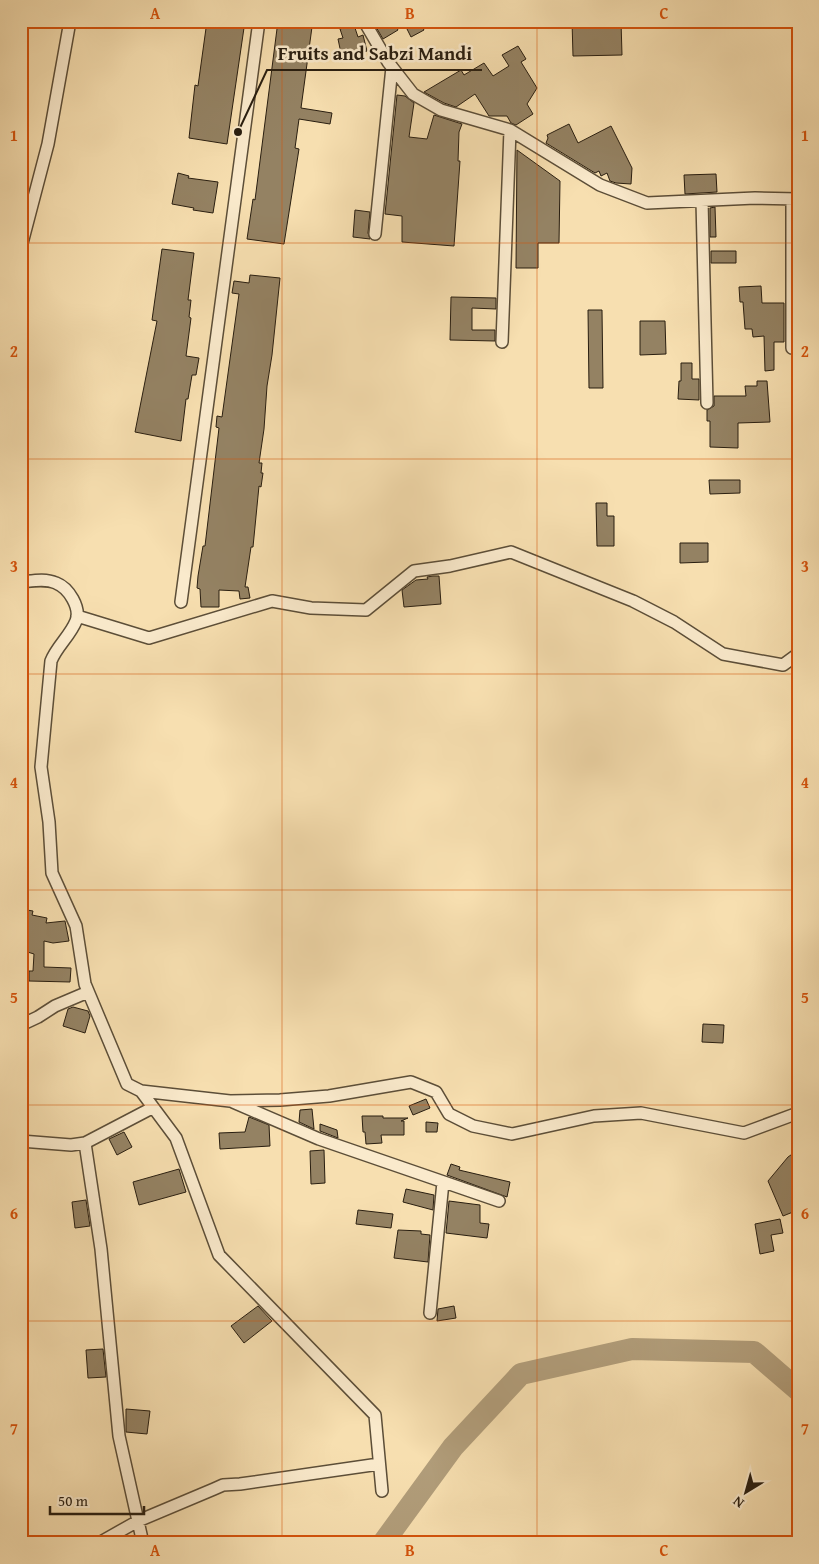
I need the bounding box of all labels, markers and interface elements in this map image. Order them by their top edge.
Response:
text: A [150,1,161,25]
text: B [405,1,415,25]
text: C [659,1,669,25]
callout: Fruits and Sabzi Mandi [267,36,482,70]
text: Fruits and Sabzi Mandi [278,39,472,67]
text: 1 [10,123,18,147]
text: 1 [801,123,809,147]
text: 2 [10,339,18,363]
text: 2 [801,339,809,363]
text: 3 [10,554,18,578]
text: 3 [801,554,809,578]
text: 4 [10,770,18,794]
text: 4 [801,770,809,794]
text: 5 [10,985,18,1009]
text: 5 [801,985,809,1009]
text: 6 [10,1201,18,1225]
text: 6 [801,1201,809,1225]
text: 7 [10,1416,18,1440]
text: 7 [801,1416,809,1440]
north arrow [722,1466,772,1516]
scale bar [50,1484,144,1516]
text: 50 m [58,1490,89,1511]
text: N [728,1491,748,1513]
text: A [150,1538,161,1562]
text: B [405,1538,415,1562]
text: C [659,1538,669,1562]

